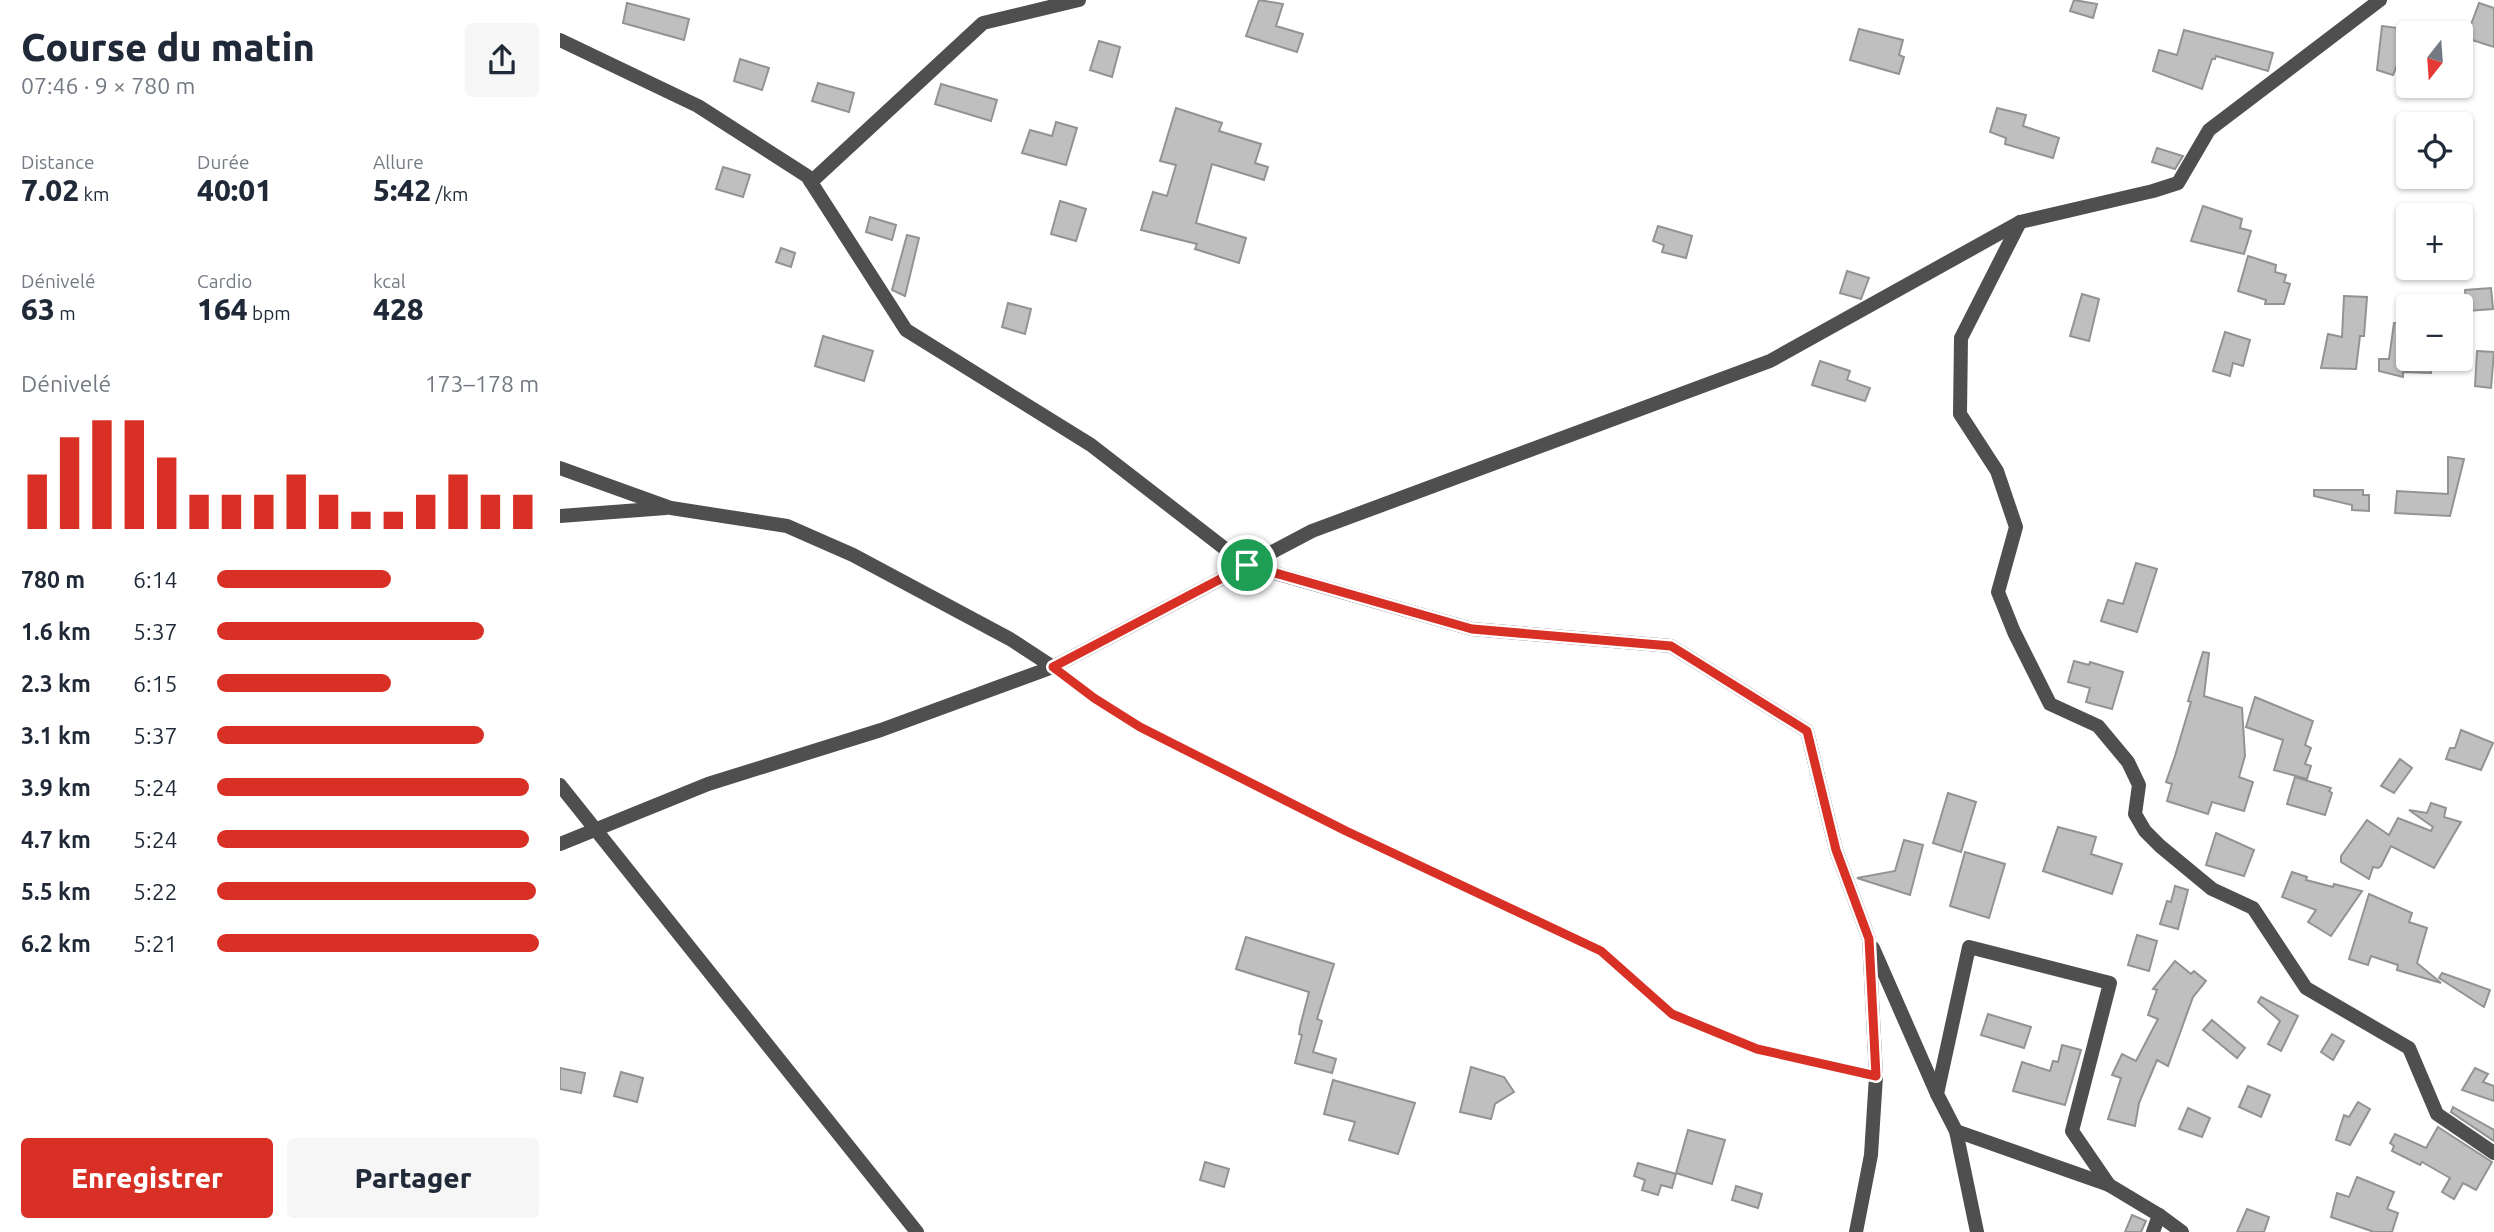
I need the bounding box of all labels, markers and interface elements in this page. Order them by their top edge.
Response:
north arrow [2396,21,2473,98]
map controls [2396,21,2473,371]
button: share [465,23,539,97]
text: Course du matin [21,26,315,68]
text: 07:46 · 9 × 780 m [21,73,195,98]
button: locate [2396,112,2473,189]
text: Distance [21,151,95,173]
text: Durée [197,151,249,173]
text: Allure [373,151,424,173]
text: 7.02 [21,173,79,207]
text: 40:01 [197,173,272,207]
text: 5:42 [373,173,431,207]
text: km [79,183,109,205]
text: /km [431,183,469,205]
button: + [2396,203,2473,280]
text: Dénivelé [21,270,96,292]
text: Cardio [197,270,252,292]
text: kcal [373,270,406,292]
text: 63 [21,292,55,326]
text: 164 [197,292,248,326]
text: 428 [373,292,424,326]
button: − [2396,294,2473,371]
text: m [55,302,76,324]
text: bpm [248,302,291,324]
text: Dénivelé [21,371,111,396]
text: 173–178 m [425,371,539,396]
pin [1217,535,1277,595]
icon: arrive [1228,546,1266,584]
text: 780 m [21,567,85,592]
text: 6:14 [133,567,178,592]
text: 1.6 km [21,619,91,644]
text: 5:37 [133,619,178,644]
text: 2.3 km [21,671,91,696]
text: 6:15 [133,671,178,696]
text: 3.1 km [21,723,91,748]
text: 5:37 [133,723,178,748]
text: 3.9 km [21,775,91,800]
text: 5:24 [133,775,178,800]
text: 4.7 km [21,827,91,852]
text: 5:24 [133,827,178,852]
text: 5.5 km [21,879,91,904]
text: 5:22 [133,879,178,904]
text: 6.2 km [21,931,91,956]
text: 5:21 [133,931,178,956]
button: Enregistrer [21,1138,273,1218]
button: Partager [287,1138,539,1218]

